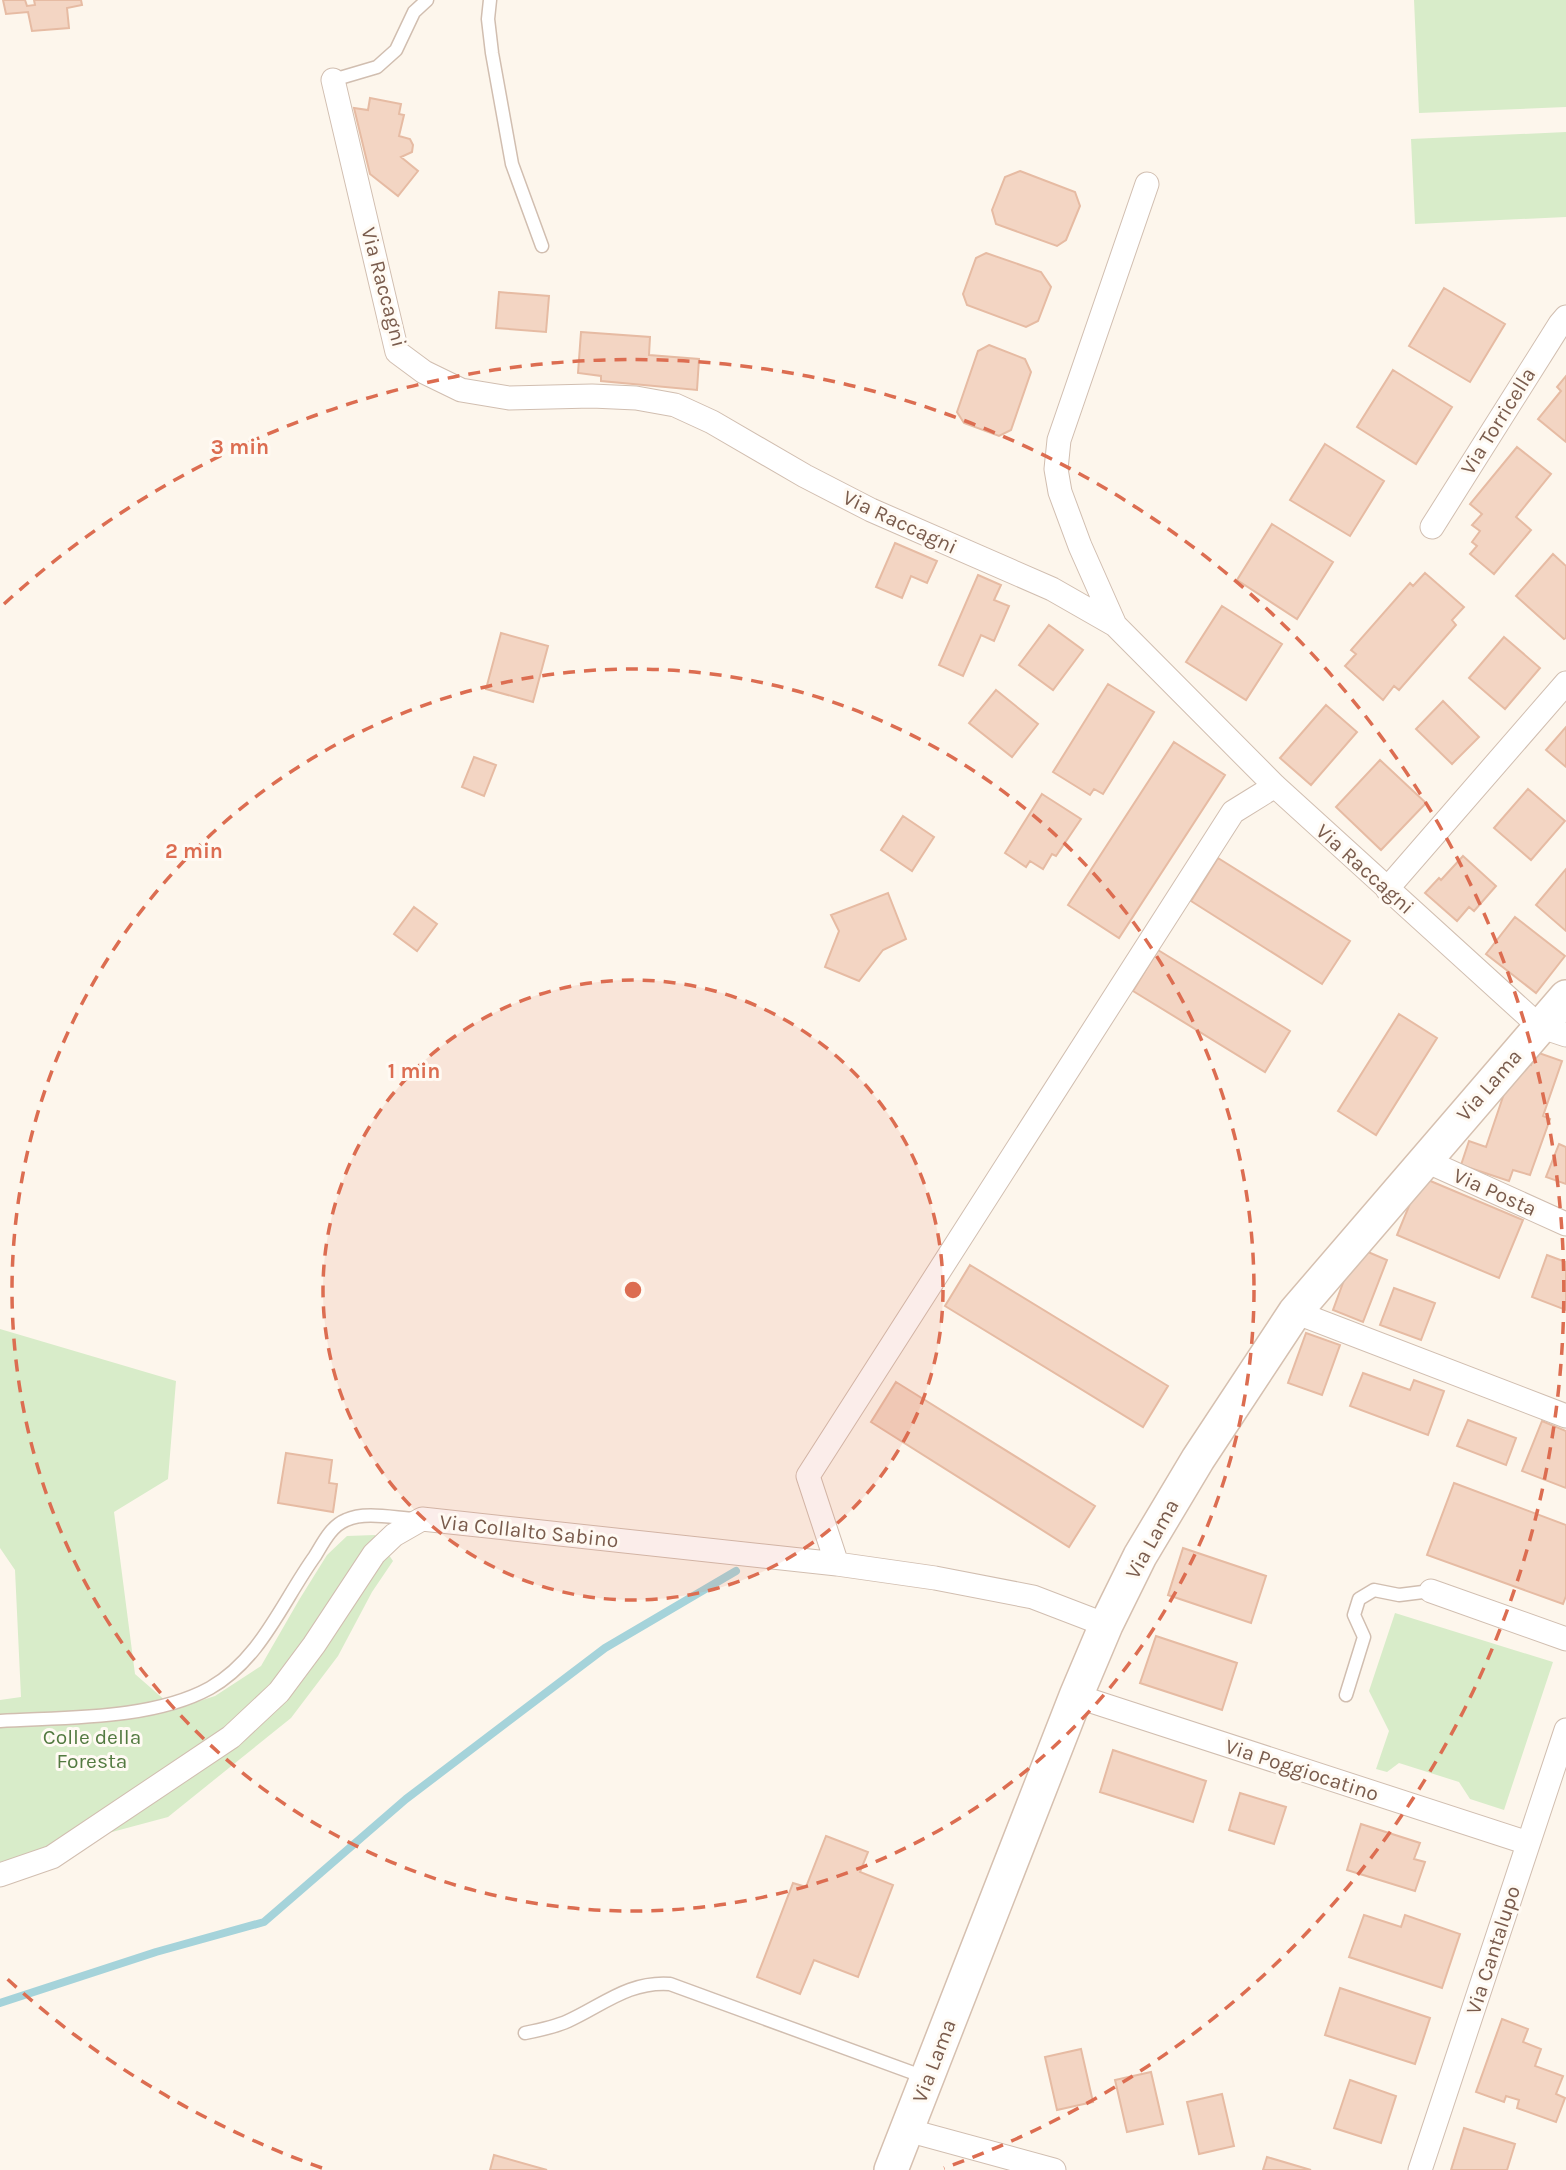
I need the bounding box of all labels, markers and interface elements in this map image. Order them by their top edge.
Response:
street label: Via Raccagni [356,224,412,350]
street label: Via Torricella [1456,363,1540,479]
text: 3 min [211,435,269,459]
street label: Via Raccagni [839,485,961,559]
street label: Via Raccagni [1311,819,1419,919]
text: 2 min [165,839,223,863]
street label: Via Lama [1451,1044,1527,1126]
text: 1 min [388,1059,440,1083]
street label: Via Posta [1450,1163,1540,1221]
centre of rings [621,1278,645,1302]
street label: Via Lama [1120,1495,1184,1583]
street label: Via Collalto Sabino [438,1510,620,1552]
park label: Colle della Foresta [43,1725,141,1773]
street label: Via Poggiocatino [1222,1734,1382,1806]
street label: Via Cantalupo [1461,1883,1525,2017]
street label: Via Lama [907,2016,961,2106]

